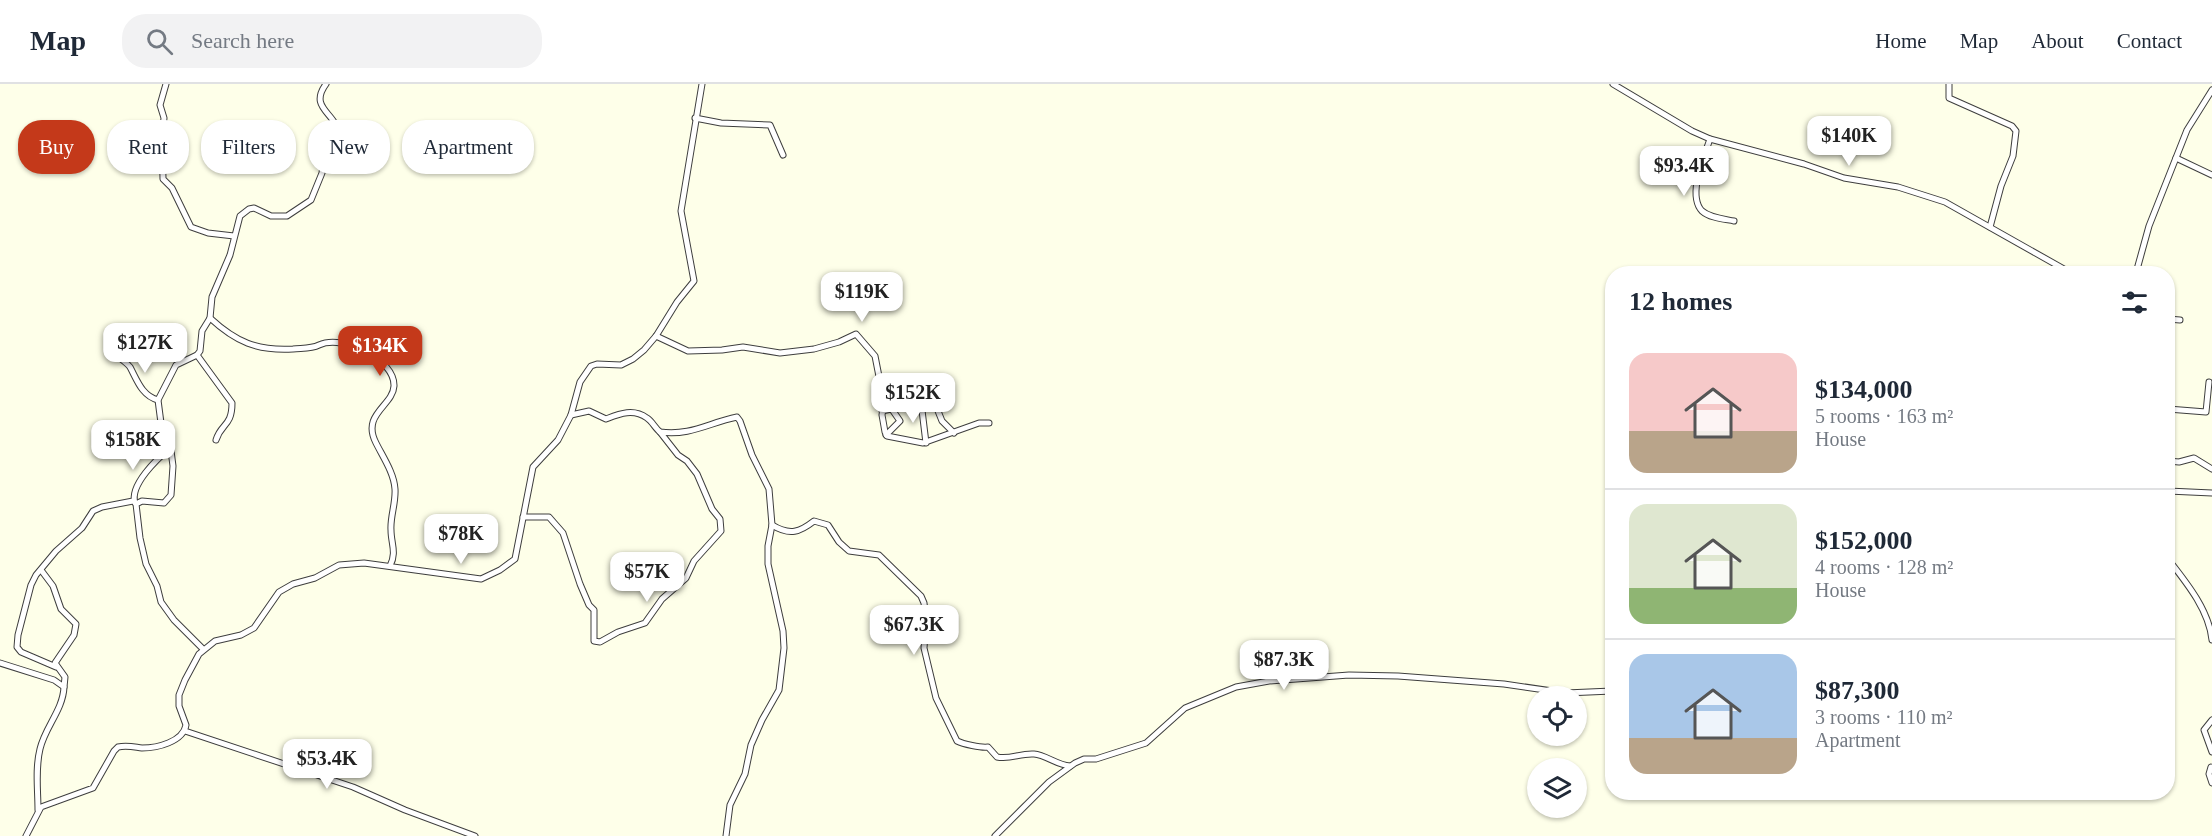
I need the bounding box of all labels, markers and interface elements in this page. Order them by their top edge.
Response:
search box [122,14,542,68]
text: Map [30,25,86,56]
icon: search [143,25,176,58]
text: Search here [191,28,294,53]
text: Home [1875,29,1927,53]
text: Map [1960,29,1998,53]
text: About [2031,29,2084,53]
text: Contact [2117,29,2182,53]
pin: $140K [1807,116,1891,167]
chip: Buy [18,120,95,174]
chip: Rent [107,120,189,174]
chip: Filters [201,120,296,174]
chip: New [308,120,390,174]
chip: Apartment [402,120,534,174]
text: $140K [1821,124,1877,146]
pin: $93.4K [1635,146,1733,197]
text: $93.4K [1654,154,1714,176]
pin: $119K [820,272,904,323]
text: $119K [835,280,889,302]
icon: filters [2118,286,2151,319]
text: 12 homes [1629,287,1732,316]
pin: $127K [103,323,187,374]
pin: $134K [338,326,422,377]
text: $127K [117,331,173,353]
text: $134K [352,334,408,356]
pin: $152K [871,373,955,424]
text: $134,000 [1815,375,1913,404]
icon: home [1677,377,1749,449]
text: $152K [885,381,941,403]
text: 5 rooms · 163 m² [1815,405,1953,427]
pin: $158K [91,420,175,471]
text: $158K [105,428,161,450]
text: House [1815,428,1866,450]
pin: $78K [425,514,497,565]
text: $78K [438,522,484,544]
text: $152,000 [1815,526,1913,555]
icon: home [1677,528,1749,600]
pin: $57K [611,552,683,603]
text: 4 rooms · 128 m² [1815,556,1953,578]
text: $57K [624,560,670,582]
text: House [1815,579,1866,601]
pin: $67.3K [865,605,963,656]
text: $67.3K [884,613,944,635]
pin: $87.3K [1235,640,1333,691]
text: $87.3K [1254,648,1314,670]
text: $87,300 [1815,676,1900,705]
icon: home [1677,678,1749,750]
map controls [1527,686,1587,818]
button: locate [1527,686,1587,746]
text: 3 rooms · 110 m² [1815,706,1952,728]
text: Apartment [1815,729,1901,751]
pin: $53.4K [278,739,376,790]
text: $53.4K [297,747,357,769]
button: layers [1527,758,1587,818]

